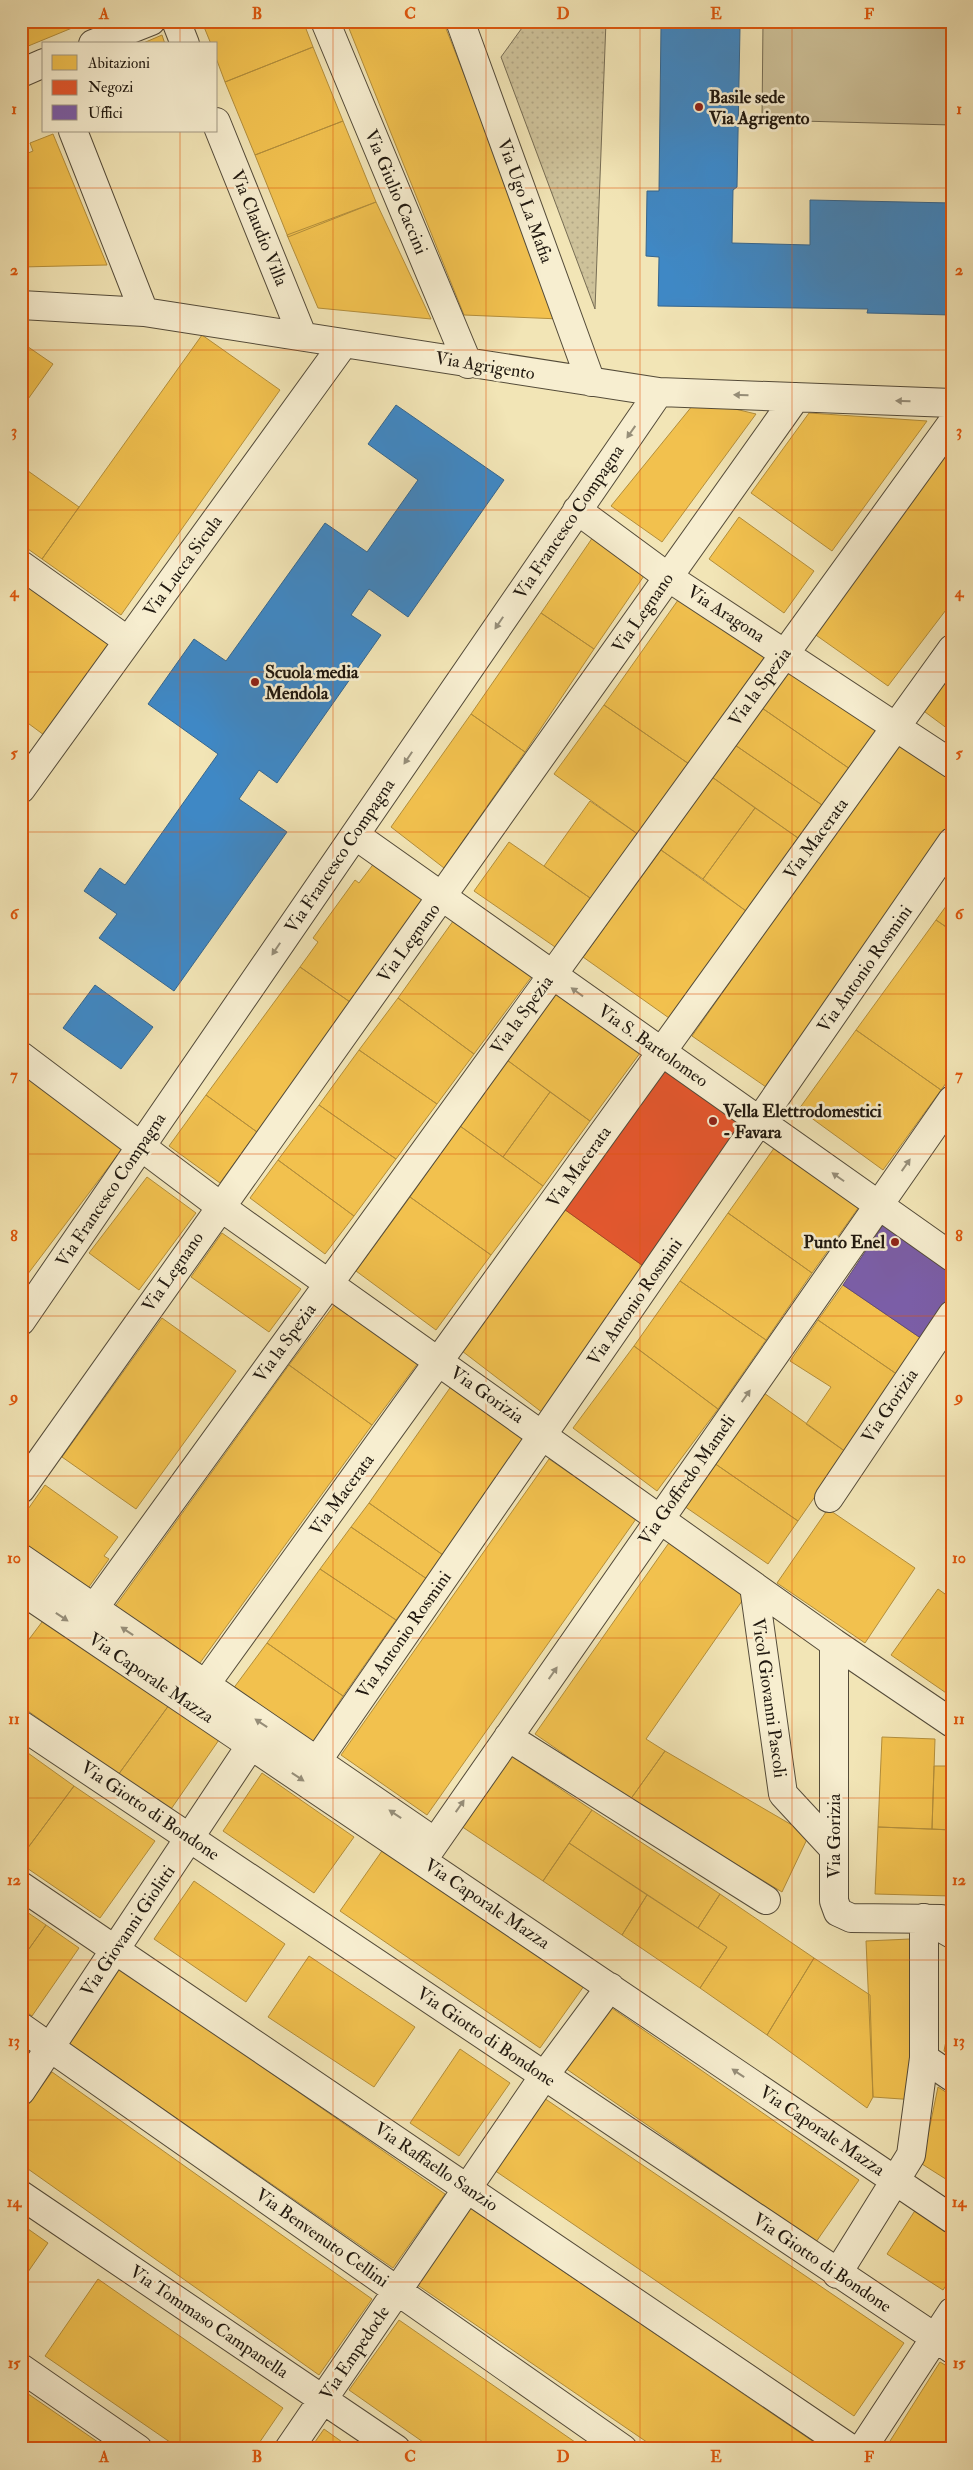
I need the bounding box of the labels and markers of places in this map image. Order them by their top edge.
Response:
place label: Basile sede Via Agrigento [708,86,810,130]
marker: Basile sede Via Agrigento [693,101,705,113]
place label: Scuola media Mendola [264,661,359,705]
marker: Scuola media Mendola [249,676,261,688]
place label: Vella Elettrodomestici - Favara [722,1100,882,1144]
marker: Vella Elettrodomestici - Favara [707,1115,719,1127]
place label: Punto Enel [803,1231,885,1254]
marker: Punto Enel [889,1236,901,1248]

